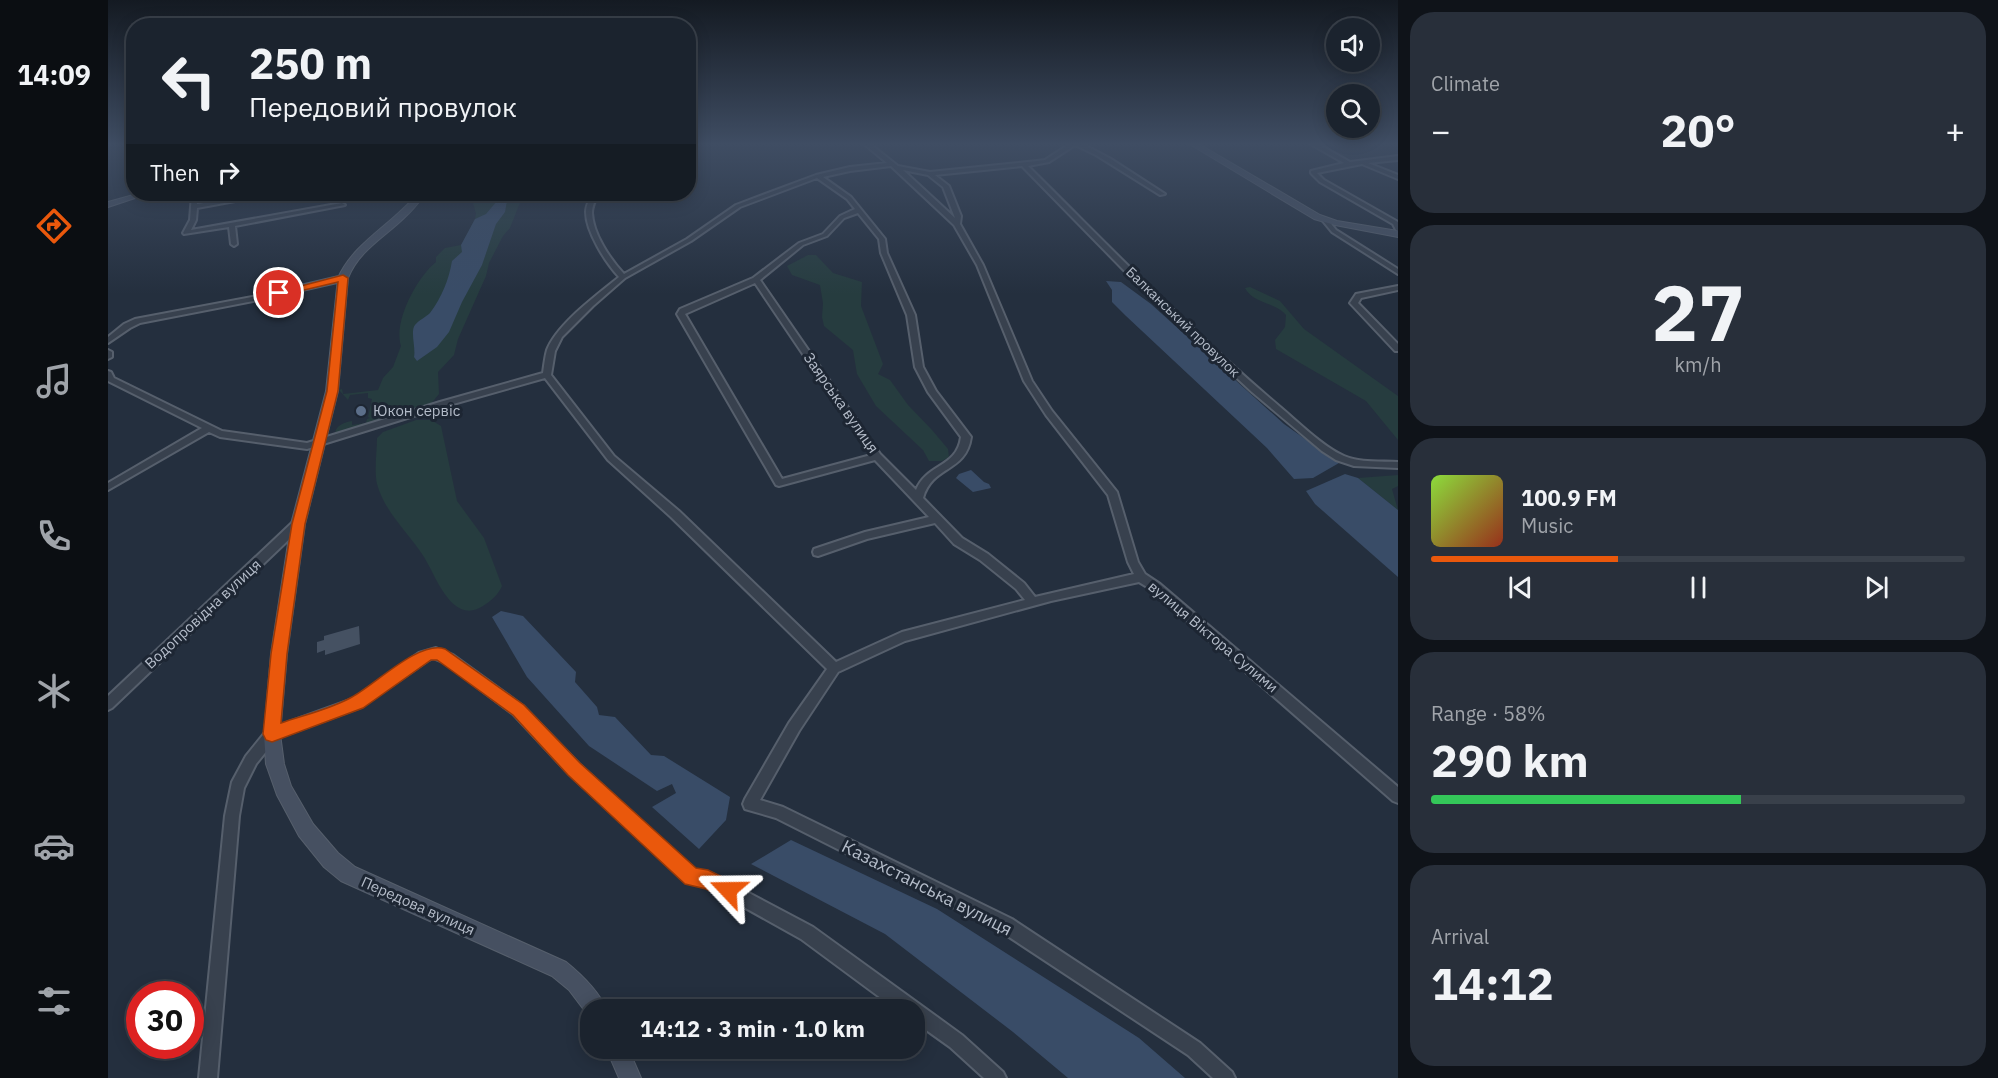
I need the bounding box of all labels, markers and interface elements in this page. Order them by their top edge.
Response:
map controls [1326,18,1380,138]
button: sound [1326,18,1380,72]
text: 250 m [249,36,372,91]
icon: left [150,42,228,120]
text: 14:09 [17,57,91,92]
text: Climate [1431,70,1500,97]
button: search [1326,84,1380,138]
text: Передовий провулок [249,89,517,124]
text: 20° [1660,101,1736,159]
text: − [1431,109,1451,152]
text: + [1945,109,1965,152]
icon: right [212,156,245,189]
text: Then [150,158,200,187]
icon: directions [33,205,75,247]
text: 27 [1651,261,1745,362]
street label: Балканський провулок [1122,263,1244,381]
pin [253,267,304,318]
icon: arrive [262,276,295,309]
street label: Заярська вулиця [800,349,883,457]
text: km/h [1674,351,1722,378]
icon: music [33,360,75,402]
place label: Юкон сервіс [373,401,461,420]
marker: Юкон сервіс [354,404,368,418]
text: 100.9 FM [1521,483,1617,512]
text: Music [1521,512,1573,539]
icon: phone [33,515,75,557]
street label: Водопровідна вулиця [140,555,265,673]
icon: previous [1504,571,1537,604]
icon: pause [1682,571,1715,604]
icon: next [1860,571,1893,604]
street label: вулиця Віктора Сулими [1144,577,1282,697]
icon: climate [33,670,75,712]
text: Range · 58% [1431,700,1546,727]
text: 290 km [1431,731,1589,789]
icon: car [33,825,75,867]
street label: Казахстанська вулиця [838,835,1016,941]
position arrow [696,858,760,922]
street label: Передова вулиця [358,872,478,939]
text: Arrival [1431,923,1489,950]
text: 14:12 [1431,954,1554,1012]
icon: filters [33,980,75,1022]
speed limit sign: 30 [126,981,204,1059]
text: 14:12 · 3 min · 1.0 km [640,1014,865,1043]

